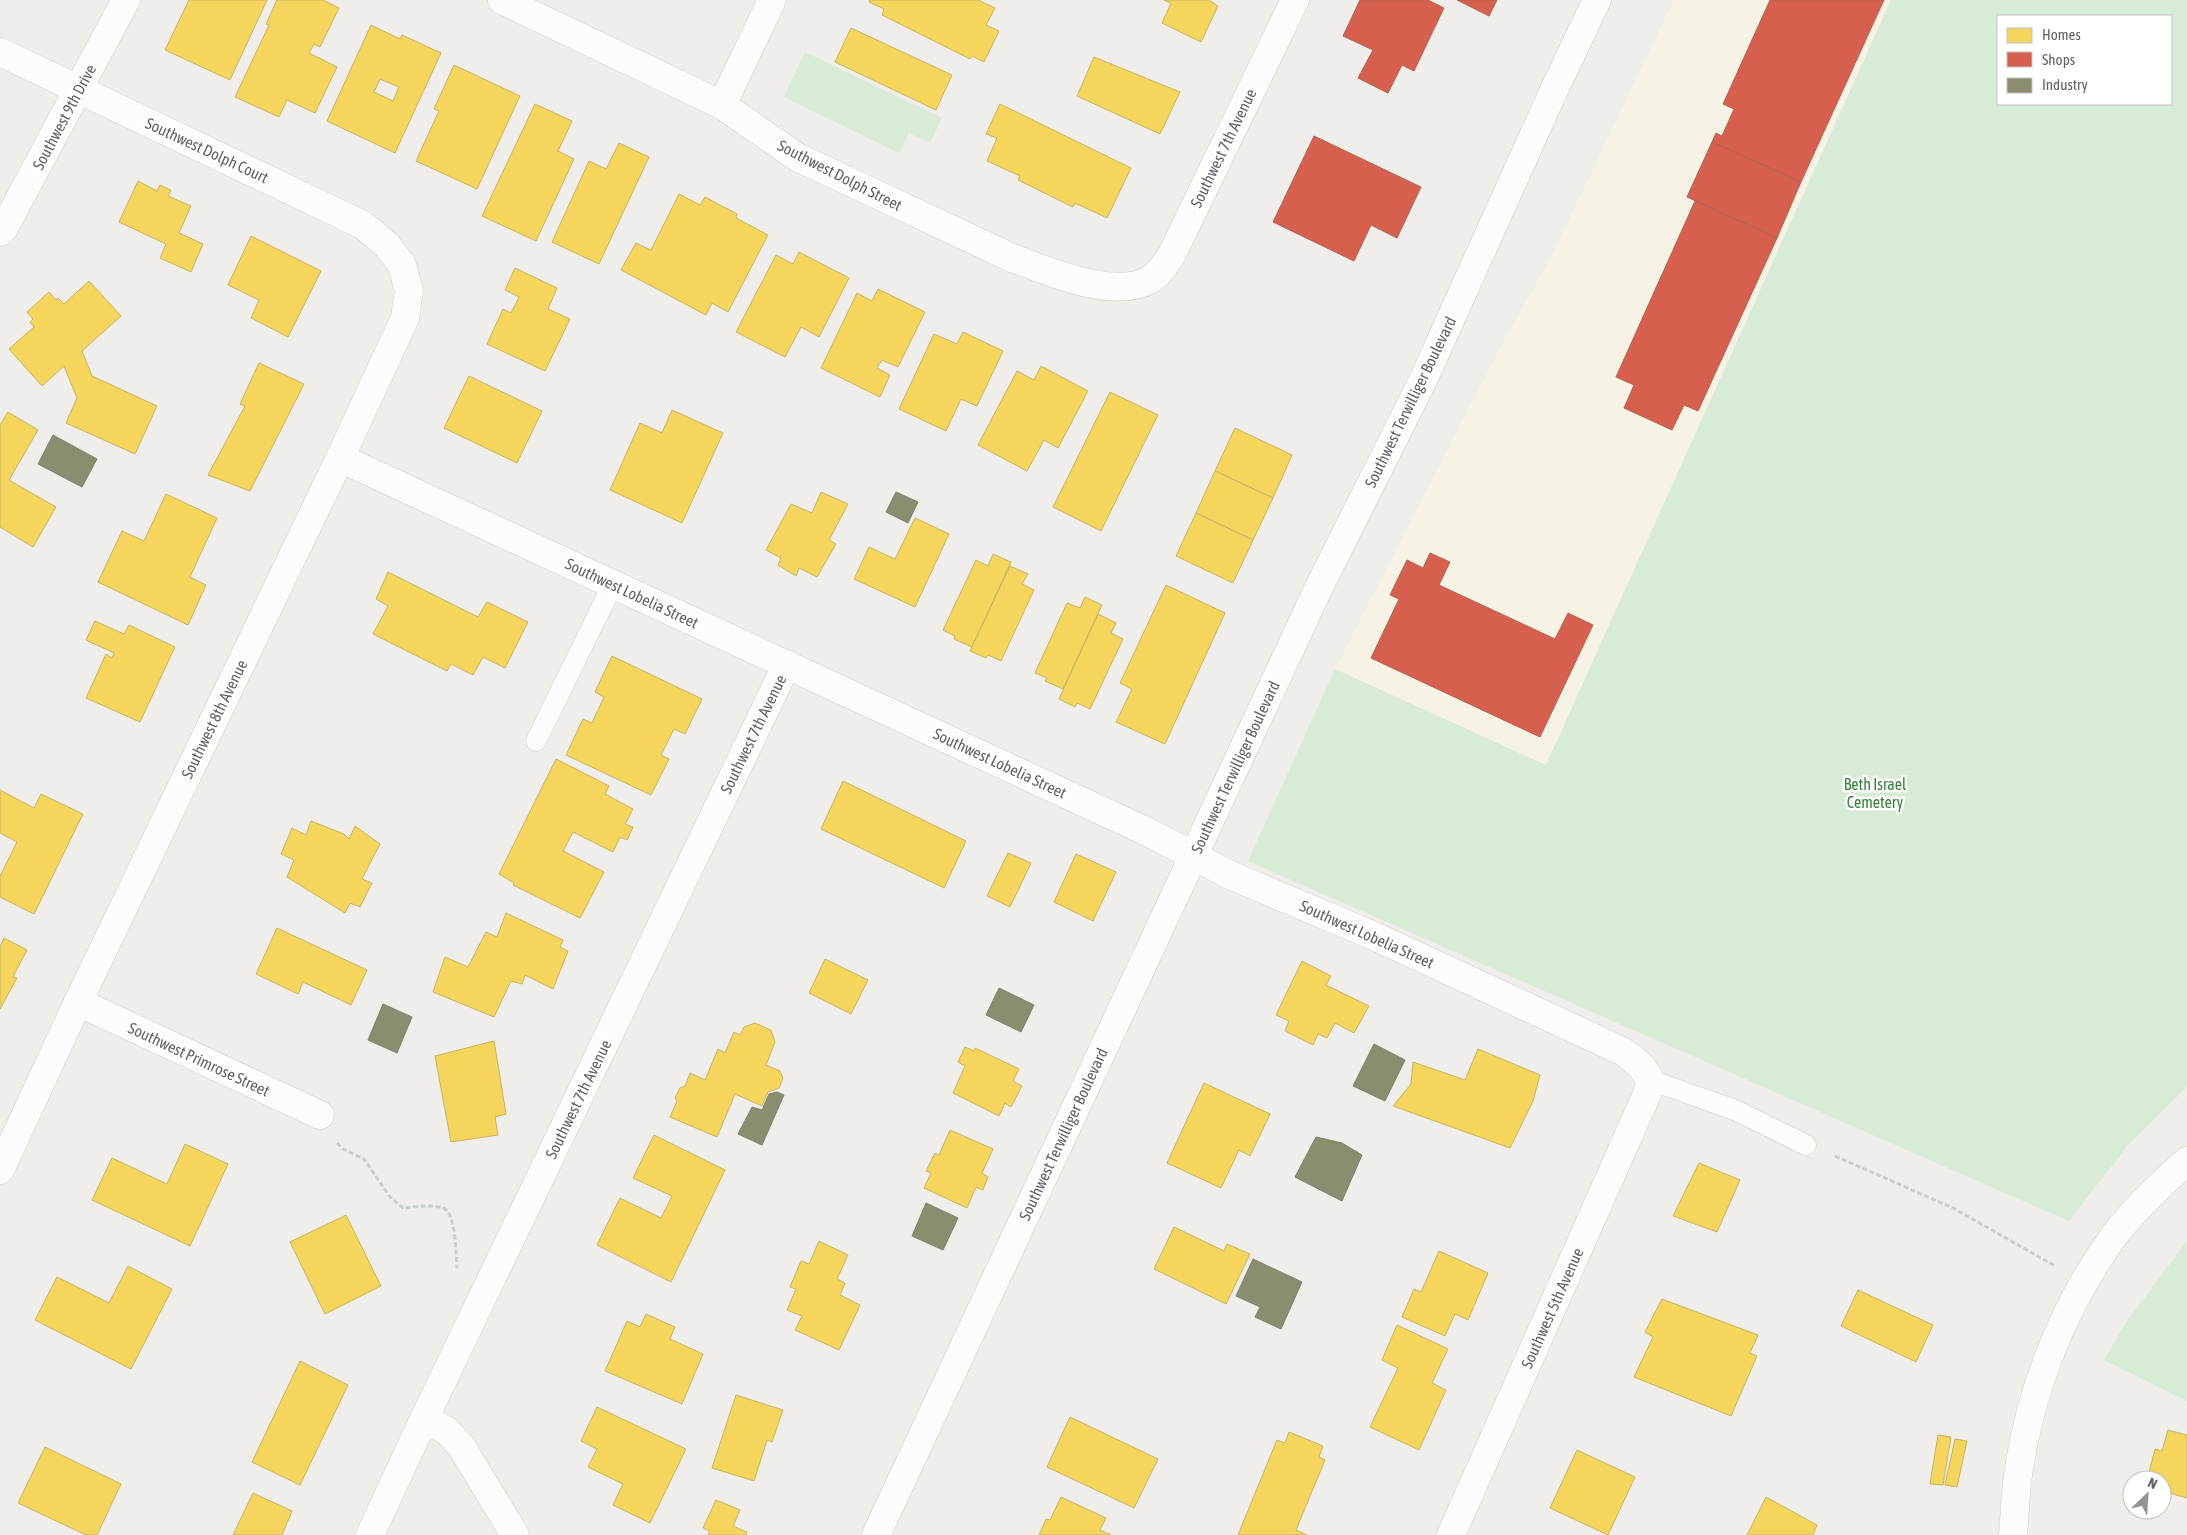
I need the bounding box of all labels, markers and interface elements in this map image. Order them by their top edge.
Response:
legend [1997,15,2172,105]
text: Homes [2042,26,2081,43]
text: Shops [2042,51,2075,68]
street label: Southwest 9th Drive [29,61,99,173]
text: Industry [2042,76,2088,93]
street label: Southwest 7th Avenue [1186,86,1260,210]
street label: Southwest Dolph Court [142,114,272,187]
street label: Southwest Dolph Street [775,136,905,215]
street label: Southwest Terwilliger Boulevard [1361,314,1460,491]
street label: Southwest Lobelia Street [563,554,702,632]
street label: Southwest 8th Avenue [177,657,251,781]
street label: Southwest 7th Avenue [716,672,790,796]
street label: Southwest Terwilliger Boulevard [1187,678,1284,856]
street label: Southwest Lobelia Street [931,724,1070,802]
park label: Beth Israel Cemetery [1844,775,1907,812]
street label: Southwest Lobelia Street [1297,896,1437,972]
street label: Southwest Primrose Street [126,1018,273,1100]
street label: Southwest 7th Avenue [541,1037,615,1161]
street label: Southwest Terwilliger Boulevard [1015,1045,1112,1223]
street label: Southwest 5th Avenue [1517,1245,1587,1371]
north arrow [2122,1470,2172,1520]
text: N [2145,1474,2160,1492]

